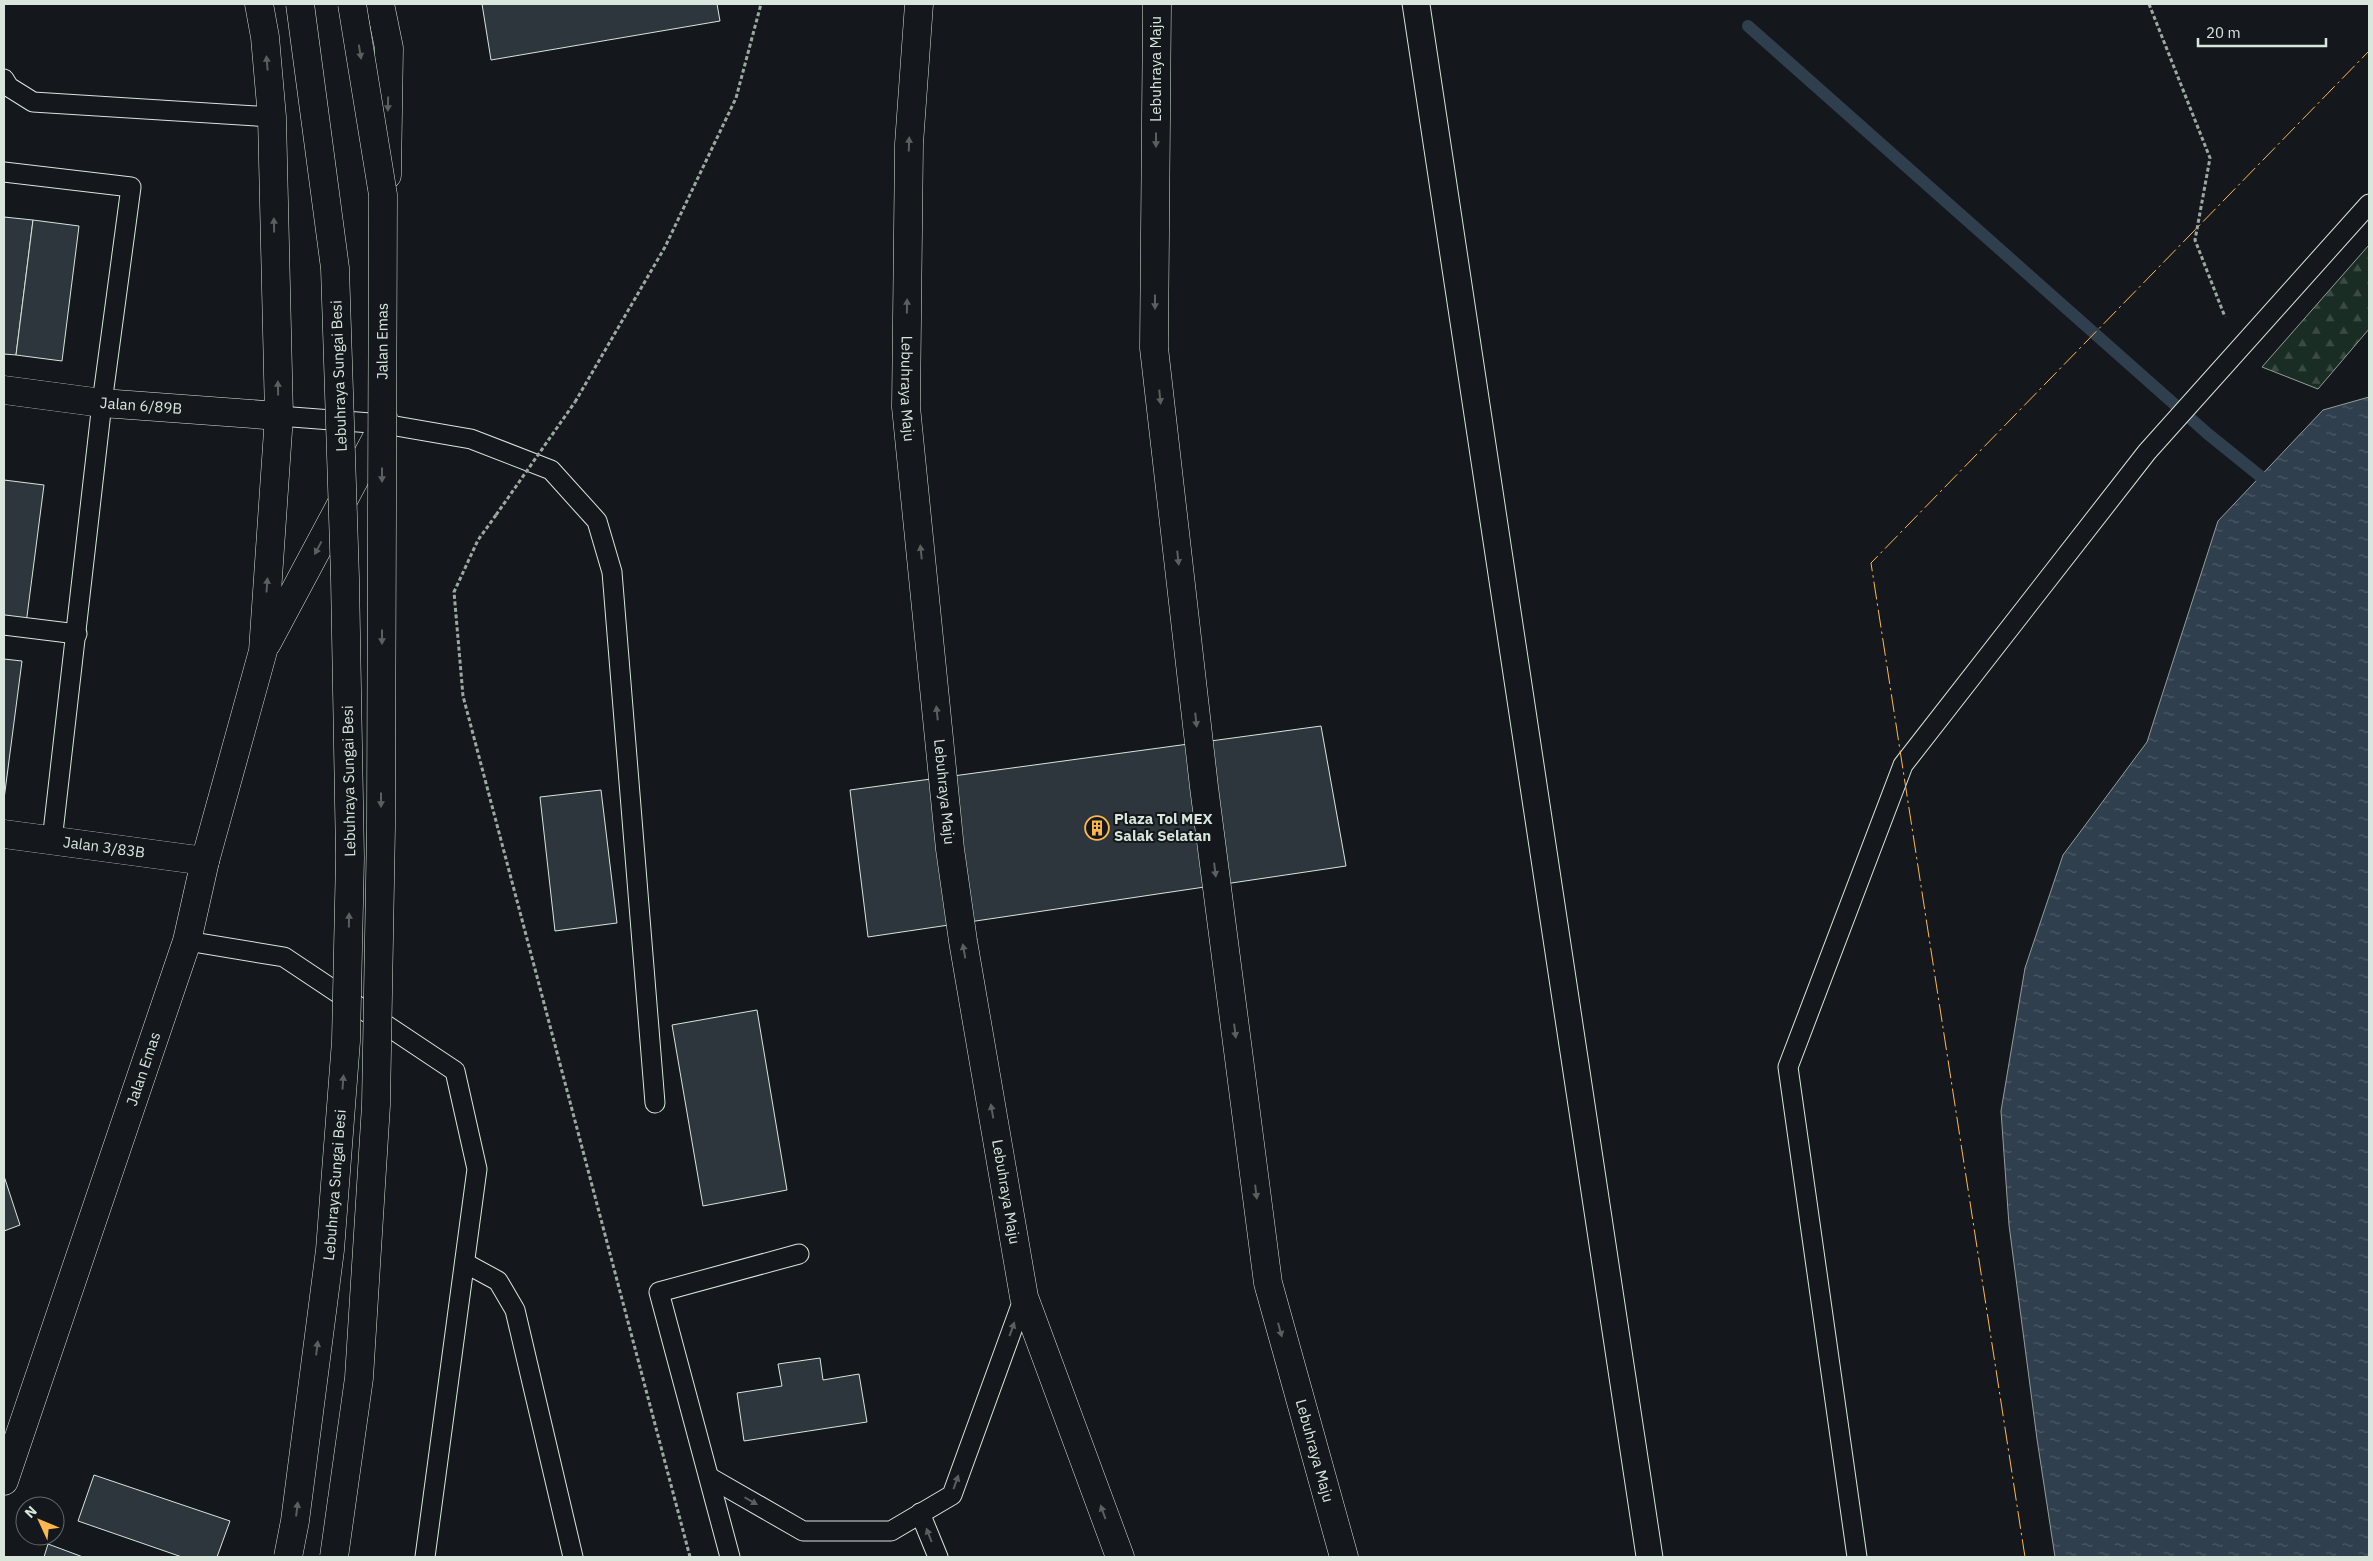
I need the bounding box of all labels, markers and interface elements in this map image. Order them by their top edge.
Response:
scale bar [2198,15,2326,47]
street label: Lebuhraya Maju [1146,16,1165,122]
text: 20 m [2206,23,2241,42]
one-way arrow [356,44,364,60]
one-way arrow [263,55,271,71]
one-way arrow [384,96,392,112]
one-way arrow [1152,132,1160,148]
one-way arrow [906,135,914,151]
one-way arrow [270,217,278,233]
one-way arrow [1151,295,1159,311]
one-way arrow [904,298,912,314]
street label: Lebuhraya Sungai Besi [326,300,351,452]
street label: Jalan Emas [372,303,392,380]
street label: Lebuhraya Maju [897,335,919,442]
one-way arrow [274,380,282,396]
one-way arrow [1156,389,1164,405]
street label: Jalan 6/89B [99,393,183,418]
one-way arrow [378,467,386,483]
one-way arrow [314,540,322,555]
one-way arrow [917,543,925,559]
one-way arrow [1174,551,1182,567]
one-way arrow [264,577,272,593]
one-way arrow [378,630,386,646]
street label: Lebuhraya Sungai Besi [338,705,359,857]
one-way arrow [932,705,940,721]
one-way arrow [1192,712,1200,728]
street label: Lebuhraya Maju [930,738,960,845]
one-way arrow [377,792,385,808]
place label: Plaza Tol MEX Salak Selatan [1114,809,1213,845]
building icon: Plaza Tol MEX Salak Selatan [1084,815,1110,841]
street label: Jalan 3/83B [62,832,146,862]
one-way arrow [1211,862,1219,878]
one-way arrow [345,911,353,927]
one-way arrow [960,942,968,958]
one-way arrow [1231,1023,1239,1039]
street label: Jalan Emas [122,1029,165,1108]
one-way arrow [340,1074,348,1090]
one-way arrow [987,1103,995,1119]
street label: Lebuhraya Sungai Besi [319,1109,350,1262]
street label: Lebuhraya Maju [988,1138,1025,1246]
one-way arrow [1252,1185,1260,1201]
one-way arrow [1008,1321,1016,1336]
one-way arrow [1277,1322,1285,1337]
one-way arrow [313,1340,321,1356]
street label: Lebuhraya Maju [1292,1397,1338,1504]
one-way arrow [952,1474,960,1489]
north arrow [15,1496,65,1546]
one-way arrow [744,1497,757,1506]
one-way arrow [293,1501,301,1517]
text: N [21,1502,41,1522]
one-way arrow [1099,1504,1106,1519]
one-way arrow [925,1528,932,1543]

